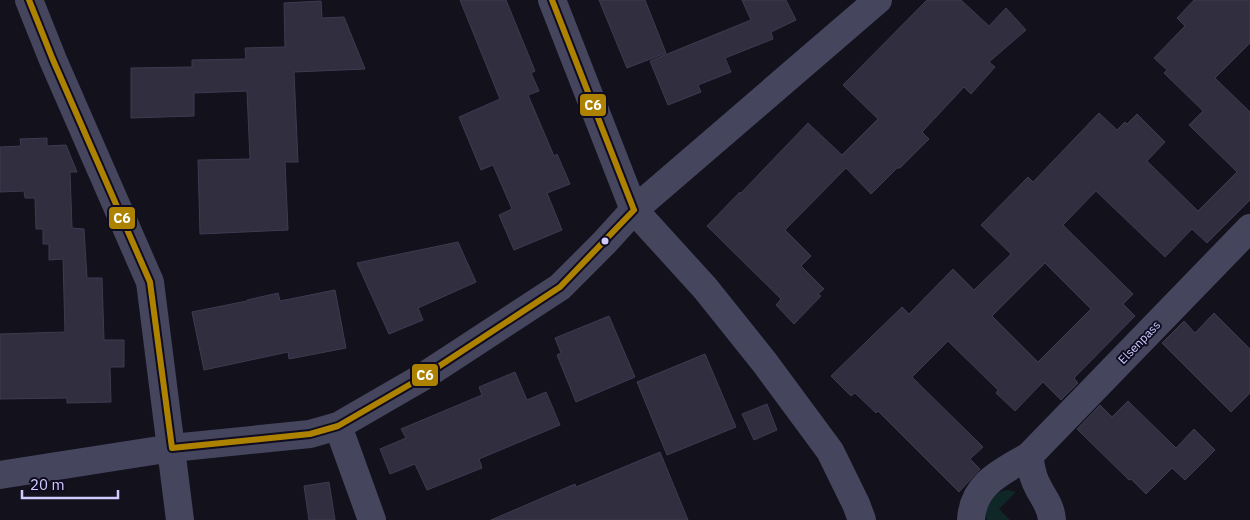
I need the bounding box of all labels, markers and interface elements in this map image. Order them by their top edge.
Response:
line badge: C6 [579,93,607,117]
text: C6 [584,96,602,114]
line badge: C6 [108,206,136,230]
text: C6 [113,209,131,227]
unlabelled marker [600,236,610,246]
street label: Elsenpass [1115,317,1163,367]
line badge: C6 [411,363,439,387]
text: C6 [416,366,434,384]
scale bar [22,468,119,500]
text: 20 m [30,475,65,494]

